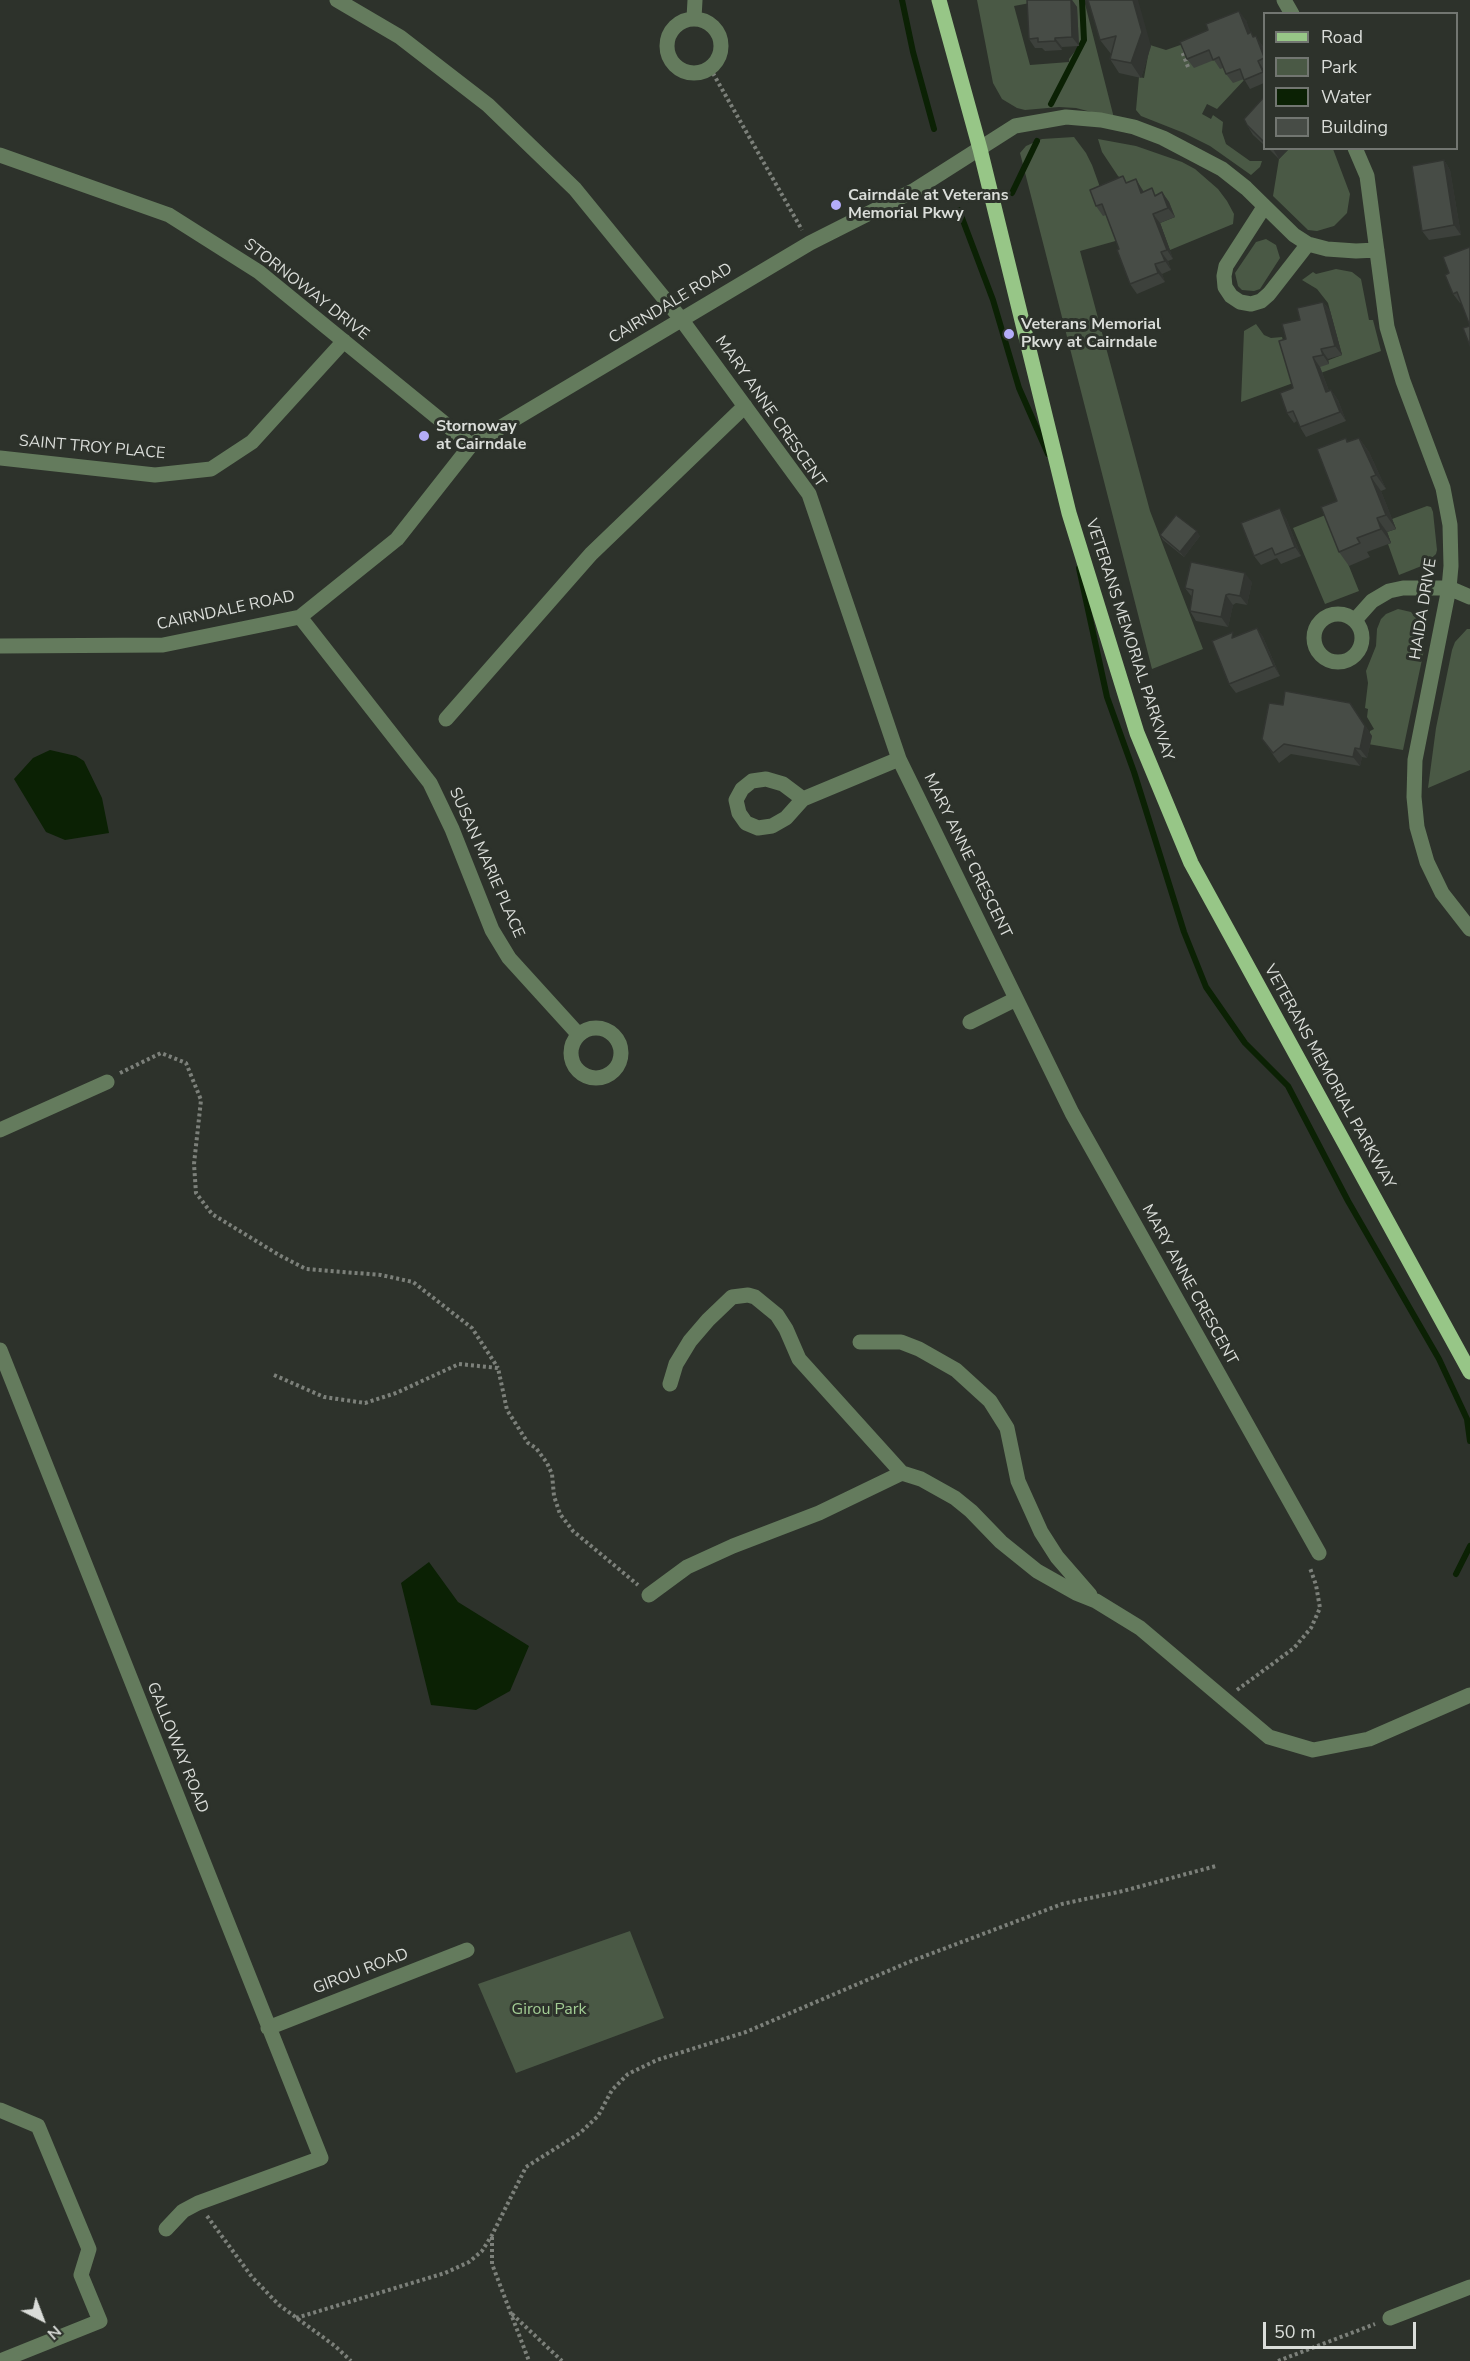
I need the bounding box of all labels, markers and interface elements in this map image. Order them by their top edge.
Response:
legend [1263,12,1458,150]
text: Road [1321,25,1363,49]
text: Park [1321,55,1357,79]
text: Water [1321,85,1372,109]
text: Building [1321,115,1388,139]
place label: Cairndale at Veterans Memorial Pkwy [848,186,1009,224]
marker: Cairndale at Veterans Memorial Pkwy [829,198,843,212]
street label: STORNOWAY DRIVE [240,235,372,345]
street label: CAIRNDALE ROAD [606,260,736,348]
place label: Veterans Memorial Pkwy at Cairndale [1021,315,1161,353]
marker: Veterans Memorial Pkwy at Cairndale [1002,327,1016,341]
street label: MARY ANNE CRESCENT [710,333,830,491]
place label: Stornoway at Cairndale [436,417,526,455]
marker: Stornoway at Cairndale [417,429,431,443]
street label: SAINT TROY PLACE [18,432,166,464]
street label: VETERANS MEMORIAL PARKWAY [1081,517,1177,763]
street label: HAIDA DRIVE [1407,557,1441,661]
street label: CAIRNDALE ROAD [155,587,297,635]
street label: MARY ANNE CRESCENT [919,771,1015,941]
street label: SUSAN MARIE PLACE [444,785,528,941]
street label: VETERANS MEMORIAL PARKWAY [1259,962,1399,1192]
street label: MARY ANNE CRESCENT [1137,1201,1241,1369]
street label: GALLOWAY ROAD [142,1680,212,1816]
street label: GIROU ROAD [311,1945,411,1999]
park label: Girou Park [512,2000,586,2020]
north arrow [12,2289,72,2349]
scale bar [1266,2310,1419,2348]
text: N [42,2320,66,2345]
text: 50 m [1274,2320,1316,2344]

